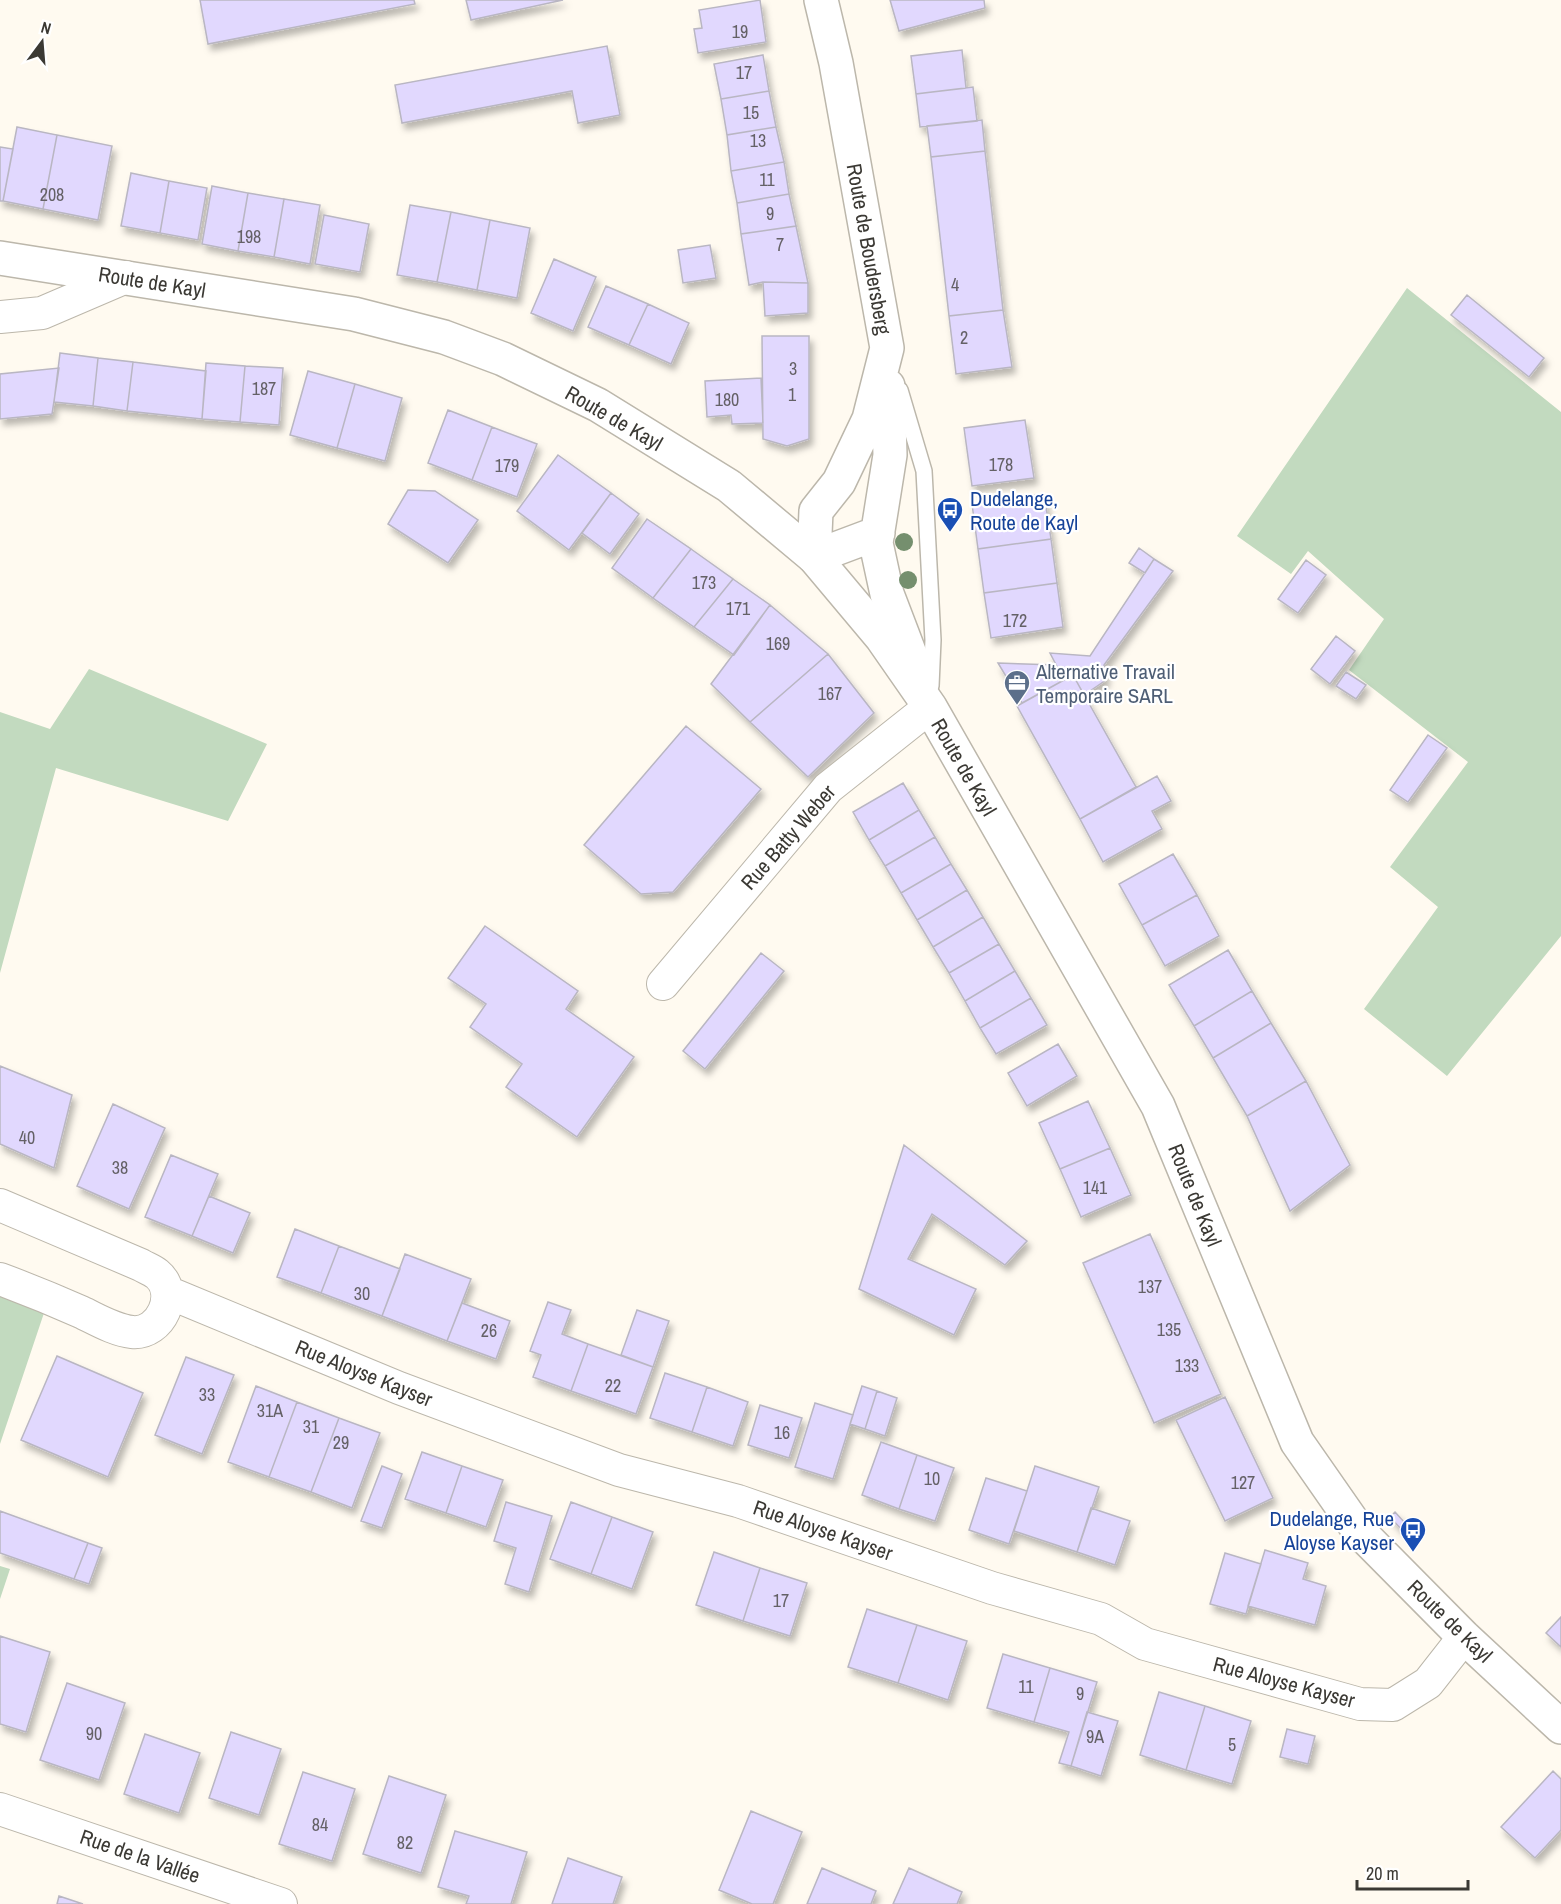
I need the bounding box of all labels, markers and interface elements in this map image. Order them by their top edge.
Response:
north arrow [12,12,72,72]
text: N [39,16,54,39]
house number: 19 [732,19,748,44]
house number: 17 [736,60,752,85]
house number: 15 [743,100,759,125]
house number: 13 [750,128,766,153]
street label: Route de Boudersberg [840,161,898,337]
house number: 11 [759,167,775,192]
house number: 208 [40,182,64,207]
house number: 9 [766,201,774,226]
house number: 198 [237,224,261,249]
house number: 7 [776,232,784,257]
street label: Route de Kayl [96,259,208,305]
house number: 4 [951,272,959,297]
house number: 2 [960,325,968,350]
house number: 3 [789,356,797,381]
house number: 187 [252,376,276,401]
street label: Route de Kayl [560,378,668,458]
house number: 1 [788,382,797,407]
house number: 180 [715,387,739,412]
house number: 178 [989,452,1013,477]
house number: 179 [495,453,519,478]
place label: Dudelange, Route de Kayl [970,484,1078,537]
bus stop icon: Dudelange, Route de Kayl [935,495,965,533]
house number: 173 [692,570,716,595]
house number: 171 [726,596,751,621]
house number: 172 [1003,608,1027,633]
house number: 169 [766,631,790,656]
place label: Alternative Travail Temporaire SARL [1035,657,1175,710]
office icon: Alternative Travail Temporaire SARL [1002,668,1032,706]
house number: 167 [818,681,842,706]
street label: Route de Kayl [924,713,1004,821]
street label: Rue Batty Weber [734,778,842,896]
house number: 40 [19,1125,35,1150]
street label: Route de Kayl [1161,1139,1229,1251]
house number: 38 [112,1155,128,1180]
house number: 141 [1083,1175,1108,1200]
house number: 137 [1138,1274,1162,1299]
house number: 30 [354,1281,370,1306]
house number: 135 [1157,1317,1181,1342]
house number: 26 [481,1318,497,1343]
street label: Rue Aloyse Kayser [291,1332,437,1414]
house number: 133 [1175,1353,1199,1378]
house number: 22 [605,1373,621,1398]
house number: 33 [199,1382,215,1407]
house number: 31A [257,1398,283,1423]
house number: 31 [303,1414,320,1439]
house number: 16 [774,1420,790,1445]
house number: 29 [333,1430,349,1455]
house number: 10 [924,1466,940,1491]
house number: 127 [1231,1470,1255,1495]
street label: Rue Aloyse Kayser [749,1493,897,1567]
place label: Dudelange, Rue Aloyse Kayser [1270,1504,1394,1557]
bus stop icon: Dudelange, Rue Aloyse Kayser [1398,1515,1428,1553]
street label: Route de Kayl [1401,1573,1499,1669]
house number: 17 [773,1588,789,1613]
street label: Rue Aloyse Kayser [1210,1649,1358,1715]
house number: 11 [1018,1674,1034,1699]
house number: 9 [1076,1681,1084,1706]
house number: 90 [86,1721,102,1746]
house number: 9A [1086,1724,1104,1749]
house number: 5 [1228,1732,1236,1757]
house number: 84 [312,1812,328,1837]
street label: Rue de la Vallée [76,1822,204,1890]
house number: 82 [397,1830,413,1855]
scale bar [1357,1853,1468,1891]
text: 20 m [1366,1861,1399,1886]

